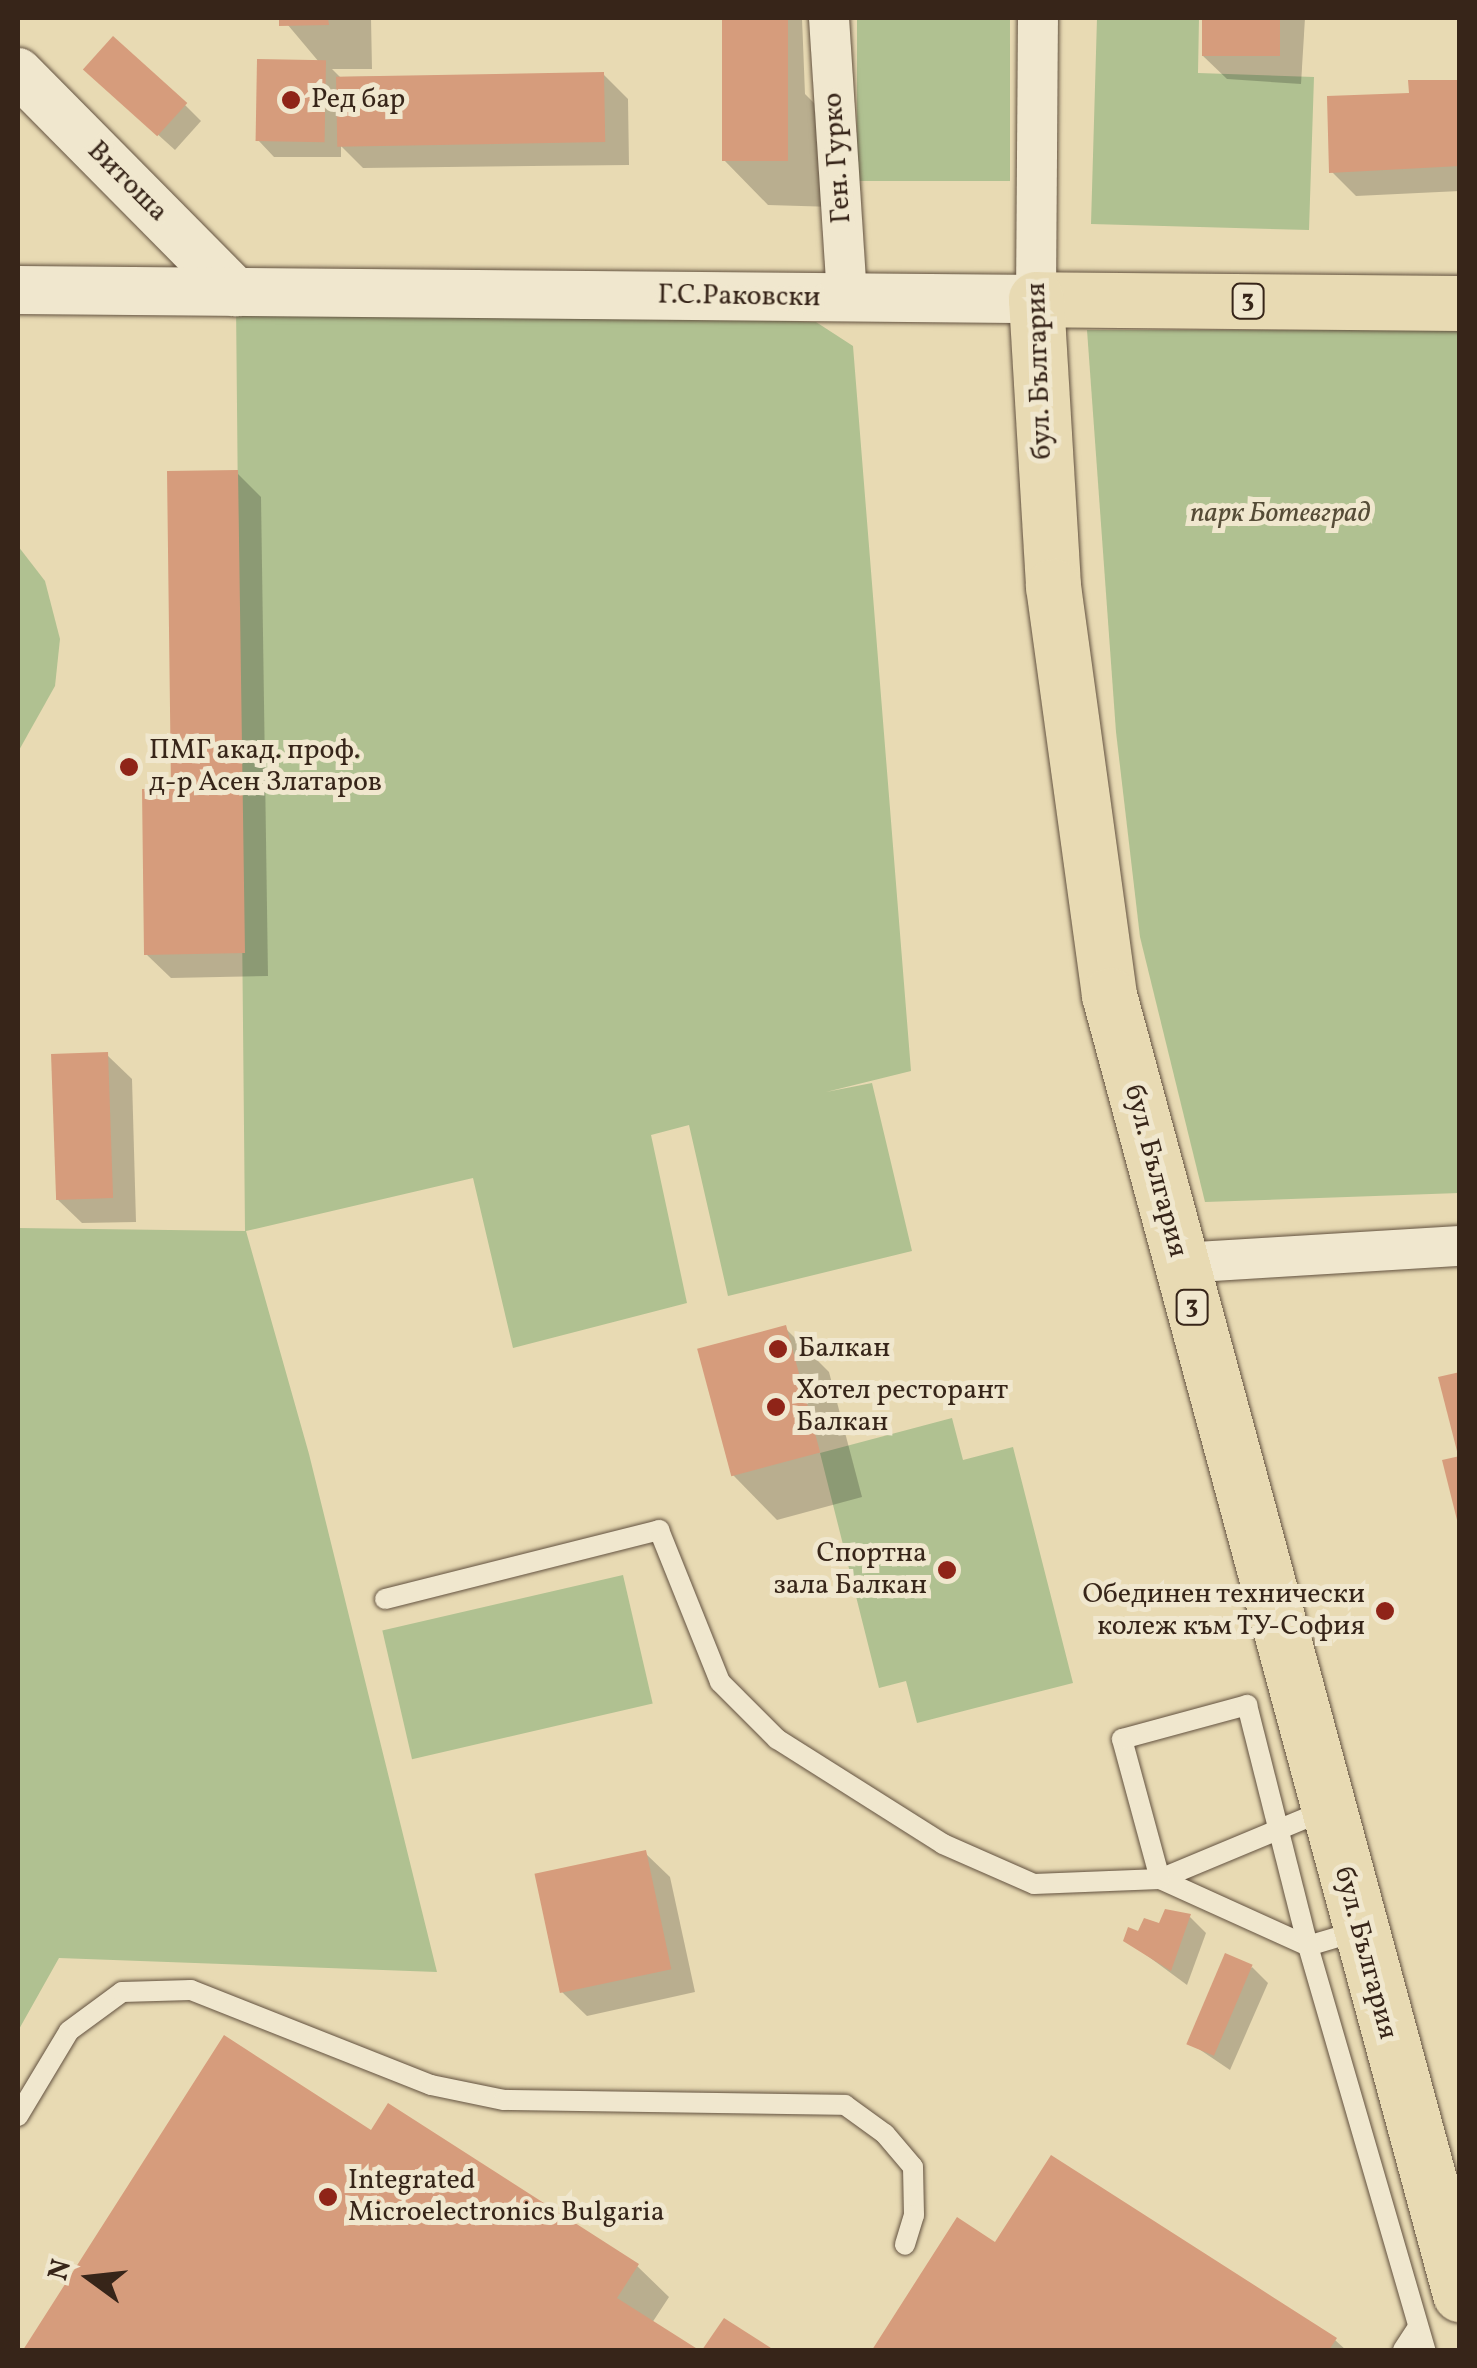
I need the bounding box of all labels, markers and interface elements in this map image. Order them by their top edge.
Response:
place label: Ред бар [311,83,405,117]
marker: Ред бар [280,89,302,111]
street label: Ген. Гурко [817,91,859,225]
street label: Витоша [80,135,174,229]
street label: Г.С.Раковски [657,279,821,315]
road number: 3 [1230,281,1266,321]
street label: бул. България [1020,282,1060,460]
park label: парк Ботевград [1190,497,1370,531]
place label: ПМГ акад. проф. д-р Асен Златаров [149,734,382,800]
marker: ПМГ акад. проф. д-р Асен Златаров [118,756,140,778]
street label: бул. България [1116,1081,1194,1261]
road number: 3 [1174,1287,1210,1327]
place label: Балкан [798,1332,890,1366]
marker: Балкан [767,1338,789,1360]
place label: Хотел ресторант Балкан [796,1374,1008,1440]
marker: Хотел ресторант Балкан [765,1396,787,1418]
place label: Спортна зала Балкан [774,1537,927,1603]
marker: Спортна зала Балкан [936,1559,958,1581]
place label: Обединен технически колеж към ТУ-София [1082,1578,1365,1644]
marker: Обединен технически колеж към ТУ-София [1374,1600,1396,1622]
street label: бул. България [1326,1863,1404,2043]
place label: Integrated Microelectronics Bulgaria [348,2164,665,2230]
marker: Integrated Microelectronics Bulgaria [317,2186,339,2208]
north arrow [40,2228,140,2328]
text: N [39,2255,82,2285]

